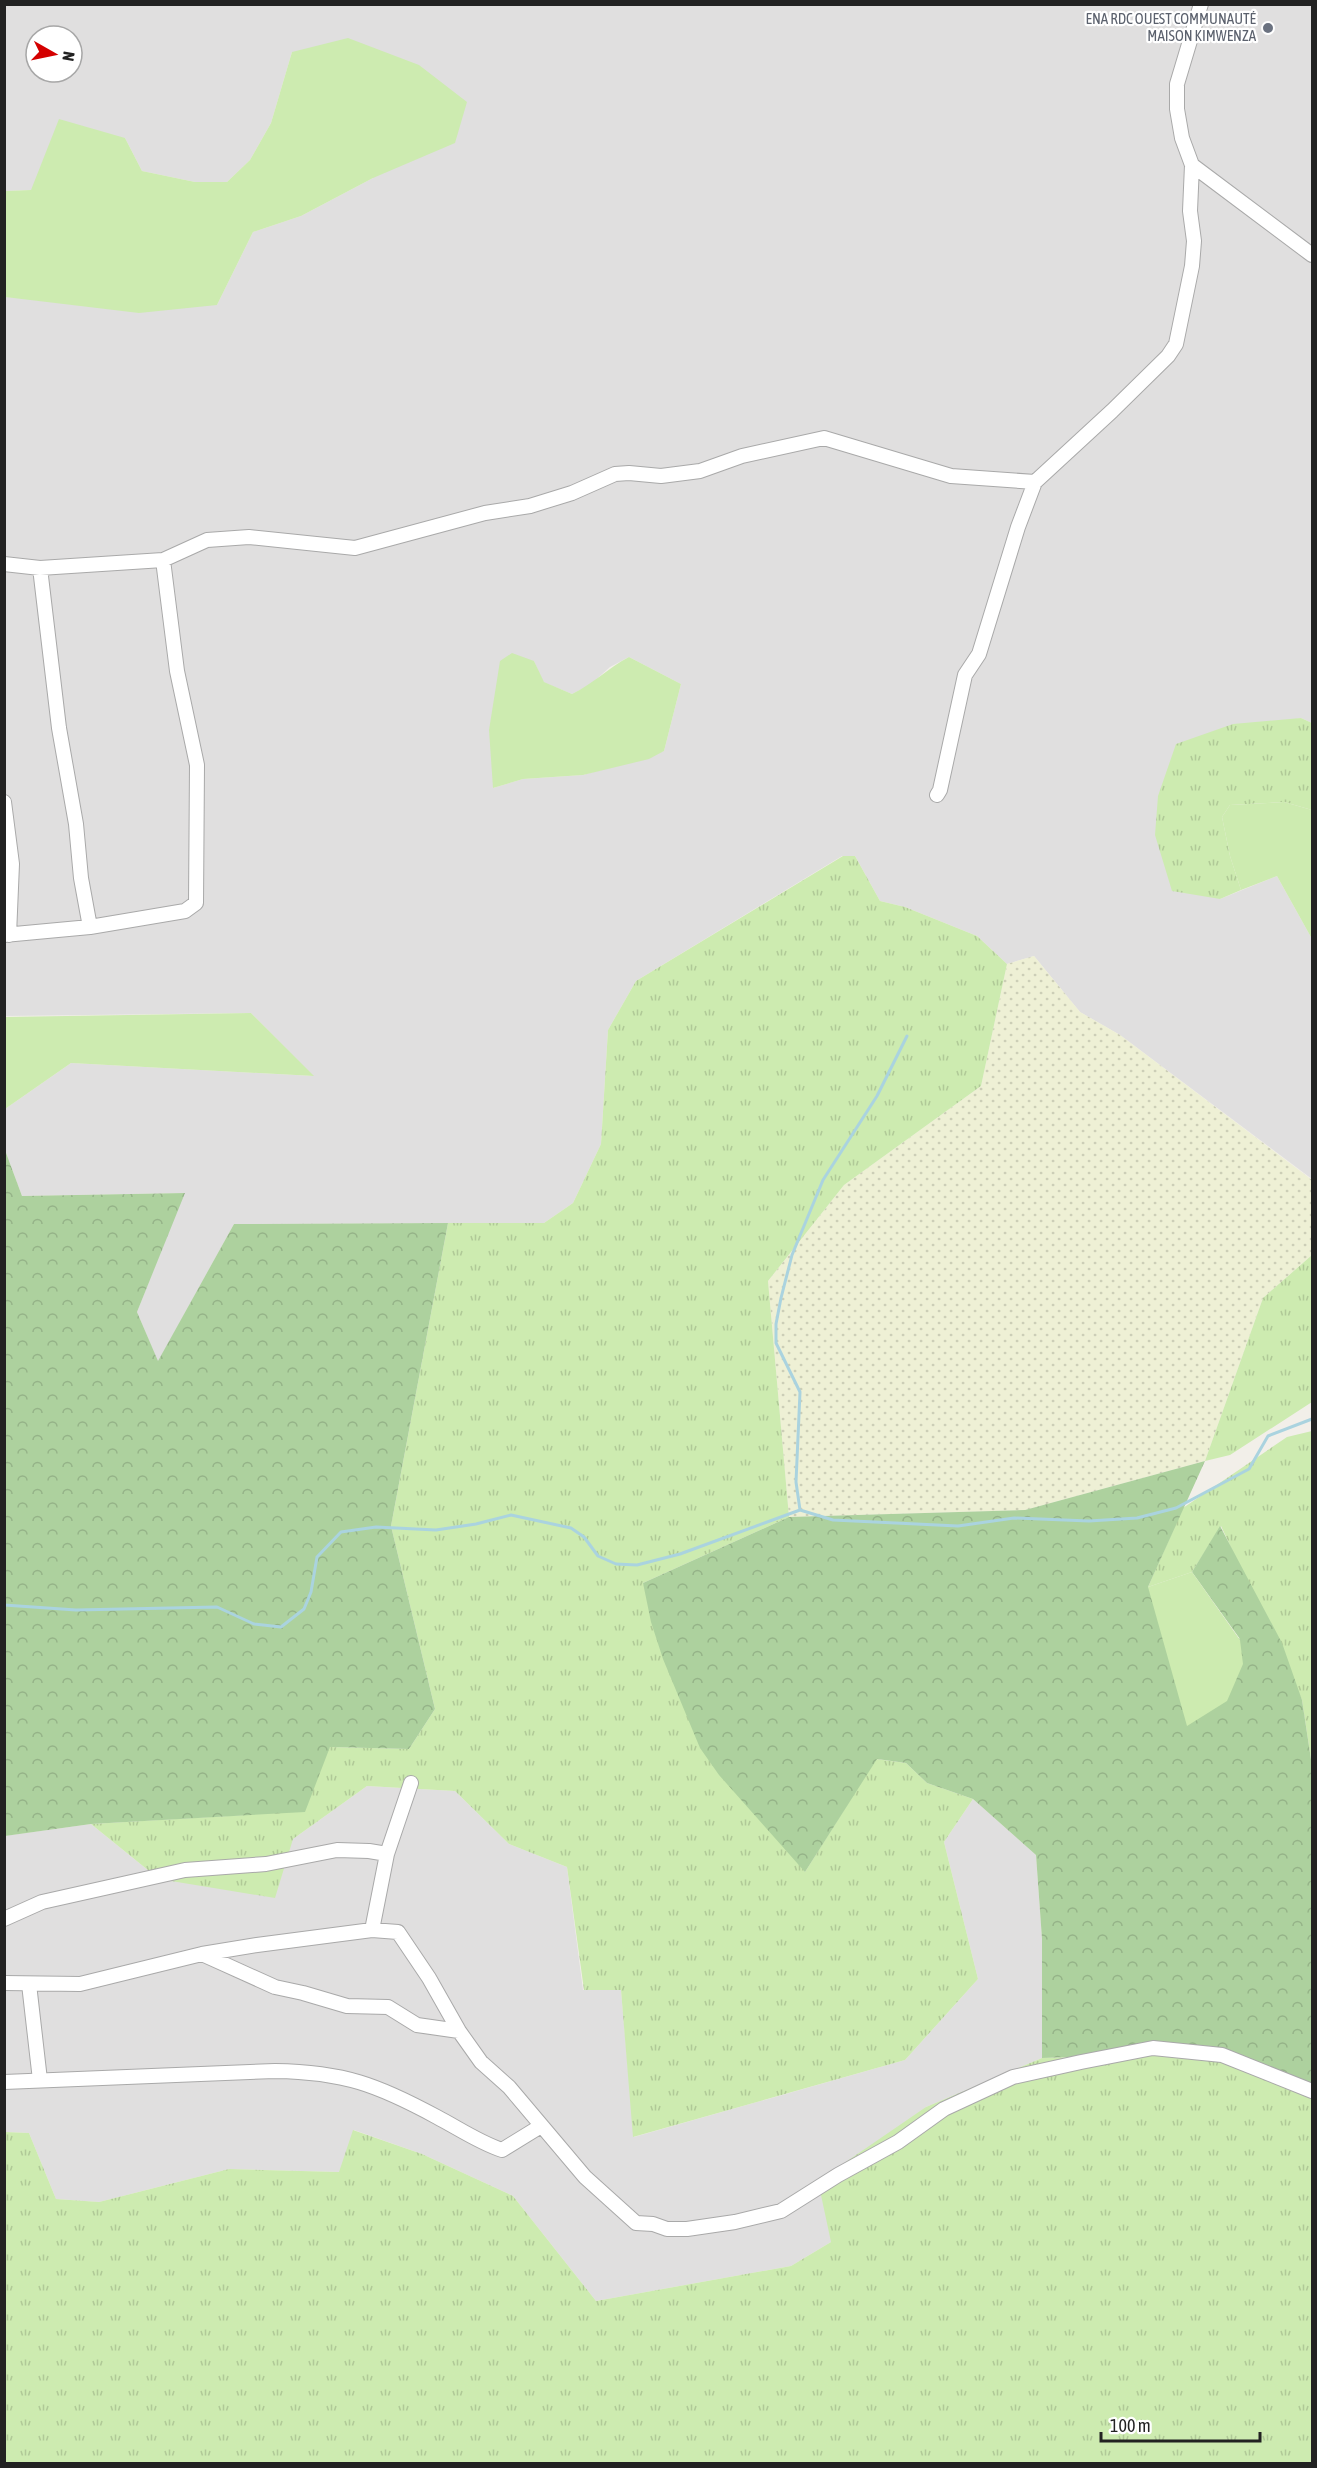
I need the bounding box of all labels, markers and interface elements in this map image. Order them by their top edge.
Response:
place label: ENA RDC OUEST COMMUNAUTÉ MAISON KIMWENZA [1086,10,1257,44]
marker: ENA RDC OUEST COMMUNAUTÉ MAISON KIMWENZA [1261,21,1275,35]
north arrow [24,24,84,84]
text: N [59,50,78,62]
scale bar [1101,2405,1260,2443]
text: 100 m [1110,2415,1151,2436]

